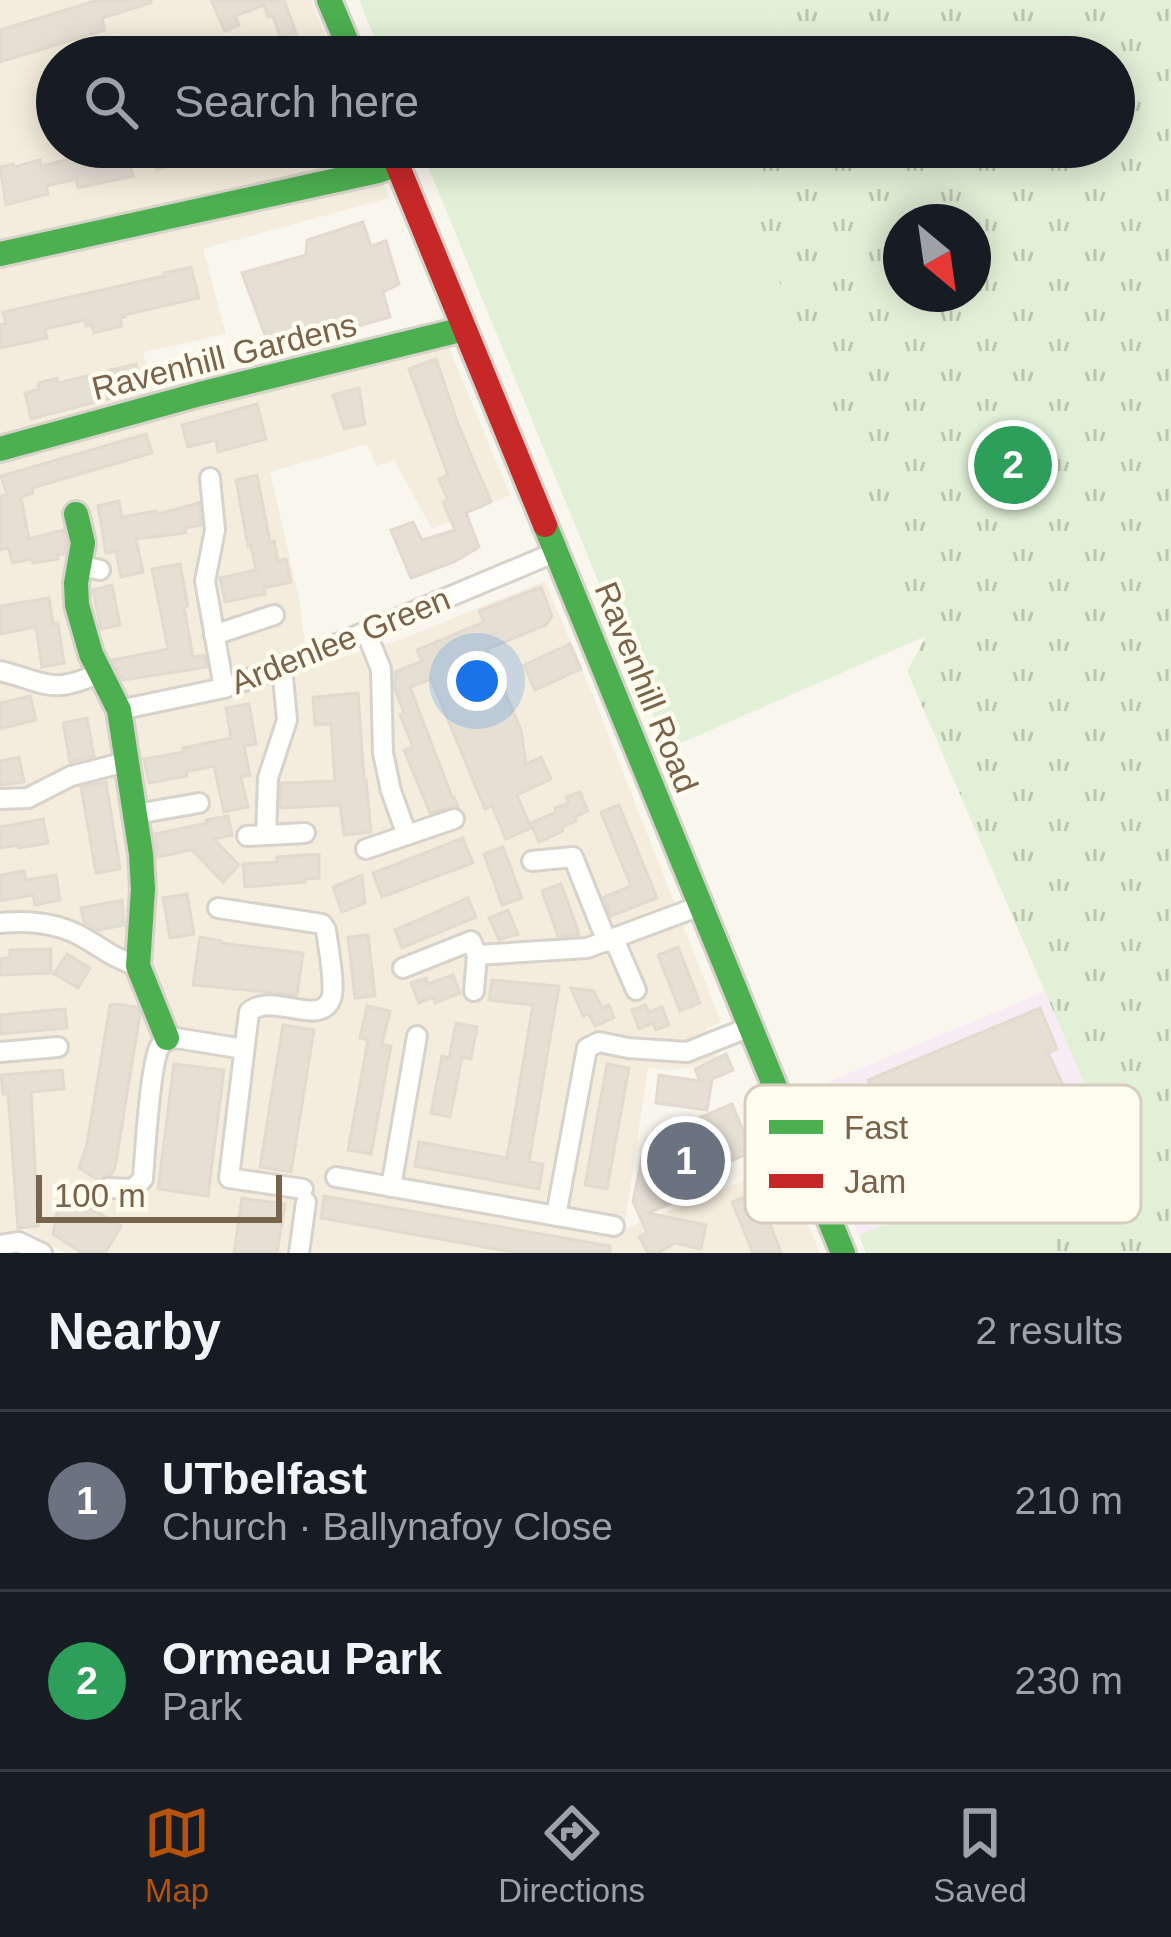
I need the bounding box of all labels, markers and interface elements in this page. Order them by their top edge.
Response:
search box [36,36,1135,168]
icon: search [78,69,144,135]
text: Search here [174,76,419,127]
north arrow [883,204,991,312]
street label: Ravenhill Gardens [88,306,360,407]
pin: 2 [974,420,1052,510]
street label: Ravenhill Road [587,576,706,798]
street label: Ardenlee Green [225,580,455,701]
your location [447,651,507,711]
legend [745,1085,1141,1223]
text: Fast [844,1109,908,1146]
pin: 1 [647,1116,725,1206]
text: Jam [844,1163,906,1200]
scale bar [36,1169,282,1222]
text: 100 m [54,1177,146,1214]
text: Nearby [48,1303,221,1360]
text: 2 results [976,1309,1123,1352]
text: UTbelfast [162,1453,367,1504]
text: 1 [76,1479,98,1522]
text: 210 m [1015,1479,1123,1522]
text: Church · Ballynafoy Close [162,1505,613,1548]
text: Ormeau Park [162,1633,442,1684]
text: 2 [76,1659,98,1702]
text: 230 m [1015,1659,1123,1702]
text: Park [162,1685,242,1728]
tab: Map [144,1800,210,1910]
tab: Directions [498,1800,645,1910]
tab: Saved [933,1800,1027,1910]

